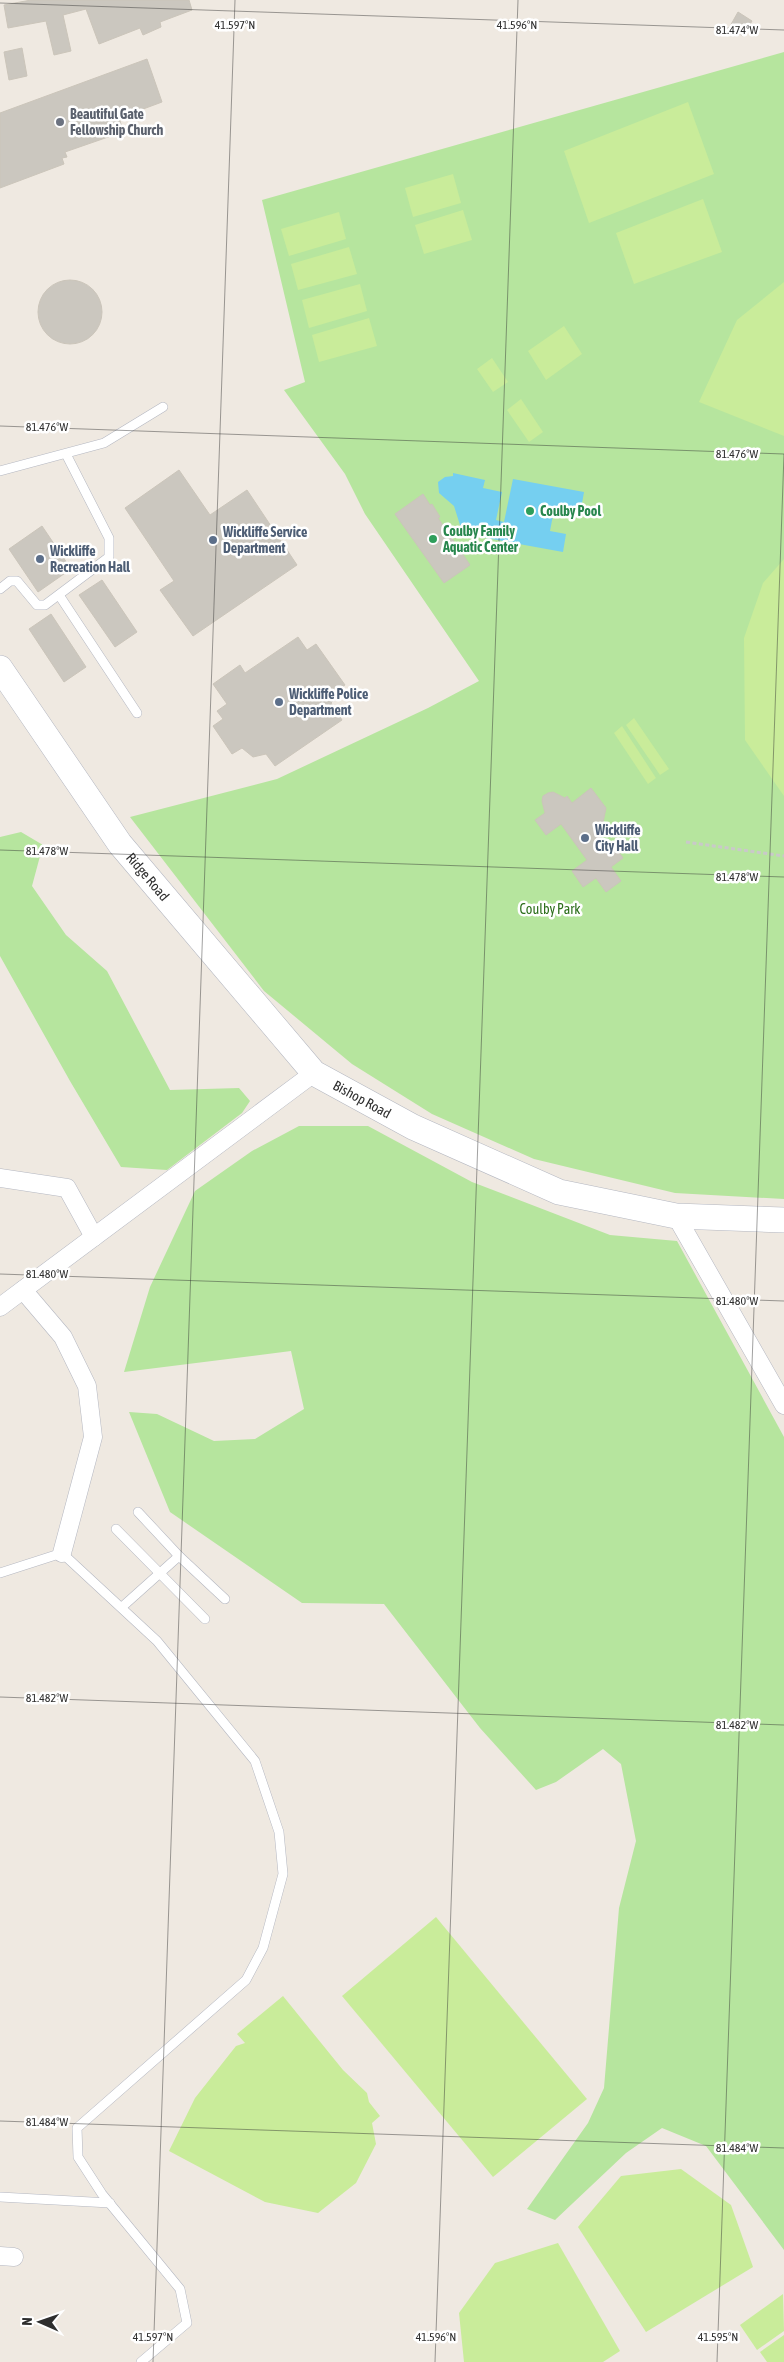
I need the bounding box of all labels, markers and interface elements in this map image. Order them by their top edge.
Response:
text: 41.597°N [215,18,255,32]
text: 41.596°N [497,18,537,32]
text: 81.474°W [716,23,758,37]
place label: Beautiful Gate Fellowship Church [70,106,163,138]
marker: Beautiful Gate Fellowship Church [54,116,66,128]
text: 81.476°W [26,420,68,434]
text: 81.476°W [716,447,758,461]
place label: Coulby Pool [540,503,601,519]
marker: Coulby Pool [524,505,536,517]
place label: Coulby Family Aquatic Center [442,523,519,555]
place label: Wickliffe Service Department [222,524,307,556]
marker: Coulby Family Aquatic Center [427,533,439,545]
marker: Wickliffe Service Department [207,534,219,546]
place label: Wickliffe Recreation Hall [49,543,130,575]
marker: Wickliffe Recreation Hall [34,553,46,565]
place label: Wickliffe Police Department [288,686,368,718]
marker: Wickliffe Police Department [273,696,285,708]
place label: Wickliffe City Hall [594,822,641,854]
marker: Wickliffe City Hall [579,832,591,844]
text: 81.478°W [26,844,68,858]
street label: Ridge Road [123,850,173,904]
text: 81.478°W [716,870,758,884]
park label: Coulby Park [520,901,580,917]
street label: Bishop Road [330,1077,394,1122]
text: 81.480°W [26,1267,68,1281]
text: 81.480°W [716,1294,758,1308]
text: 81.482°W [26,1691,68,1705]
text: 81.482°W [716,1718,758,1732]
text: 81.484°W [26,2115,68,2129]
text: 81.484°W [716,2141,758,2155]
north arrow [15,2297,65,2347]
text: N [19,2317,35,2326]
text: 41.597°N [133,2330,173,2344]
text: 41.596°N [416,2330,456,2344]
text: 41.595°N [698,2330,738,2344]

